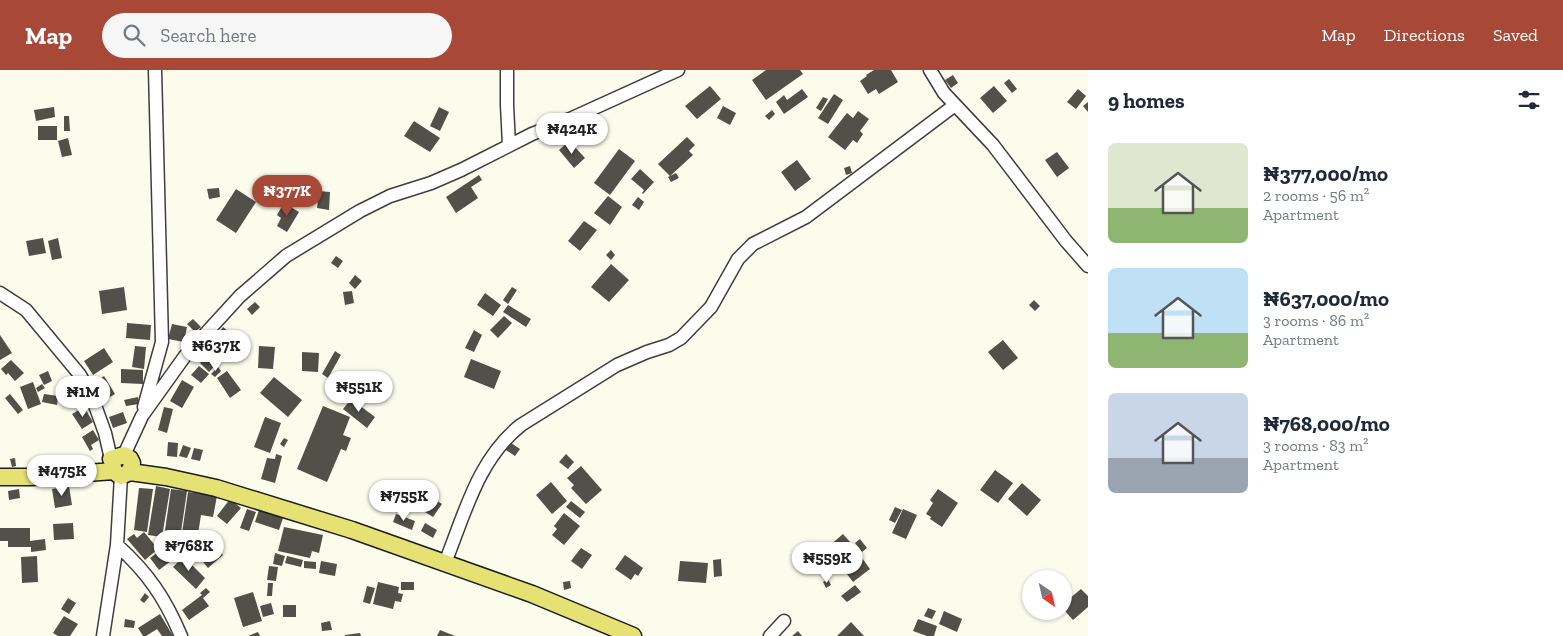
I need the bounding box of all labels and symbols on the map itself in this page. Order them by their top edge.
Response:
pin: ₦424K [537,112,607,155]
pin: ₦377K [252,174,322,217]
pin: ₦637K [181,330,251,372]
pin: ₦551K [324,370,394,413]
pin: ₦1M [59,376,107,418]
pin: ₦475K [27,454,97,497]
pin: ₦755K [369,480,439,522]
pin: ₦768K [154,530,224,572]
pin: ₦559K [792,542,862,584]
north arrow [1022,570,1072,620]

